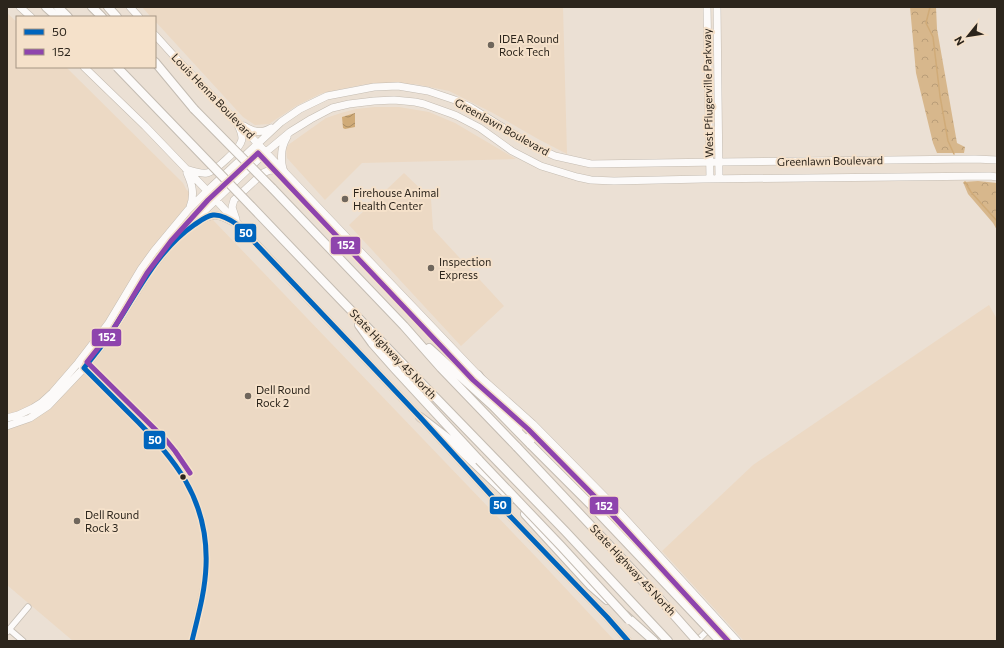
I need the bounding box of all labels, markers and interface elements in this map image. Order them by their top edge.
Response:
legend [16,16,156,68]
north arrow [948,16,988,56]
text: 50 [52,24,67,38]
street label: West Pflugerville Parkway [700,28,715,158]
place label: IDEA Round Rock Tech [499,32,559,58]
text: N [951,34,967,48]
marker: IDEA Round Rock Tech [486,40,496,50]
text: 152 [52,44,71,58]
street label: Louis Henna Boulevard [169,50,257,141]
street label: Greenlawn Boulevard [453,95,552,158]
street label: Greenlawn Boulevard [777,153,883,168]
place label: Firehouse Animal Health Center [353,186,439,212]
marker: Firehouse Animal Health Center [340,194,350,204]
line badge: 50 [234,223,257,243]
text: 50 [239,226,253,239]
line badge: 152 [330,236,361,255]
text: 152 [337,238,355,251]
place label: Inspection Express [439,255,491,281]
marker: Inspection Express [426,263,436,273]
street label: State Highway 45 North [347,306,440,401]
line badge: 152 [91,328,122,347]
text: 152 [98,330,116,343]
place label: Dell Round Rock 2 [256,383,310,409]
marker: Dell Round Rock 2 [243,391,253,401]
line badge: 50 [143,430,166,450]
text: 50 [148,433,162,446]
unlabelled marker [178,472,188,482]
line badge: 50 [489,496,512,515]
line badge: 152 [589,496,619,515]
text: 50 [493,498,507,511]
text: 152 [595,499,613,512]
place label: Dell Round Rock 3 [85,508,139,534]
marker: Dell Round Rock 3 [72,516,82,526]
street label: State Highway 45 North [588,522,679,618]

